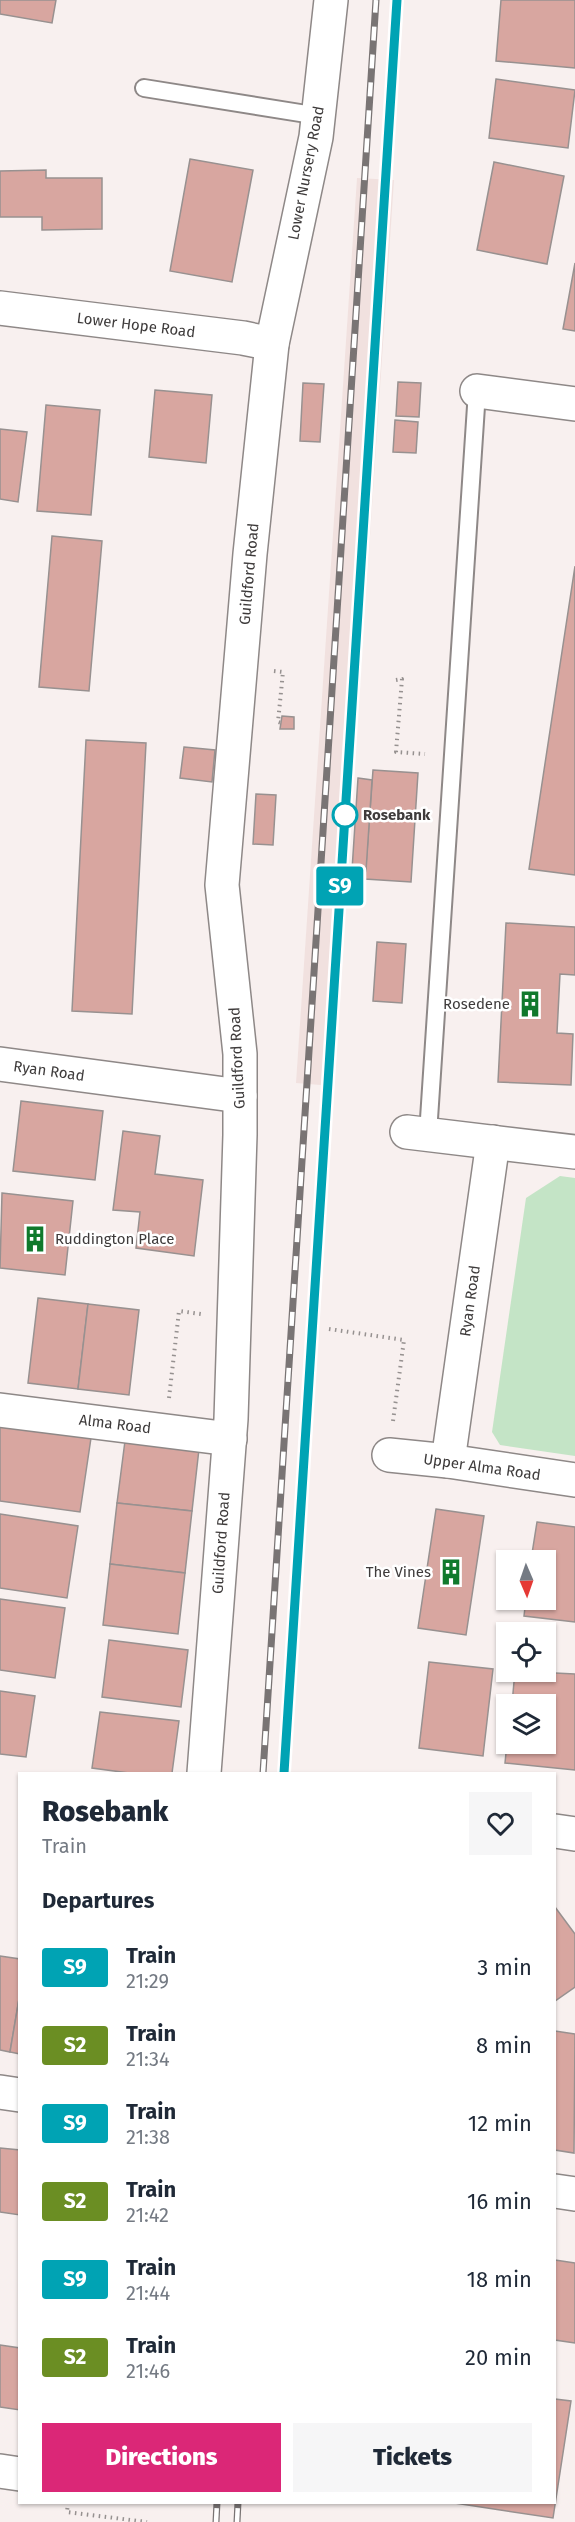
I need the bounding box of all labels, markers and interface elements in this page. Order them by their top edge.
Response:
street label: Lower Nursery Road [284,105,328,241]
street label: Lower Hope Road [76,309,196,341]
street label: Guildford Road [236,522,262,626]
marker: Rosebank [332,802,358,828]
place label: Rosebank [363,806,431,824]
line badge: S9 [313,866,367,906]
text: S9 [328,873,352,899]
building icon: Rosedene [515,989,545,1019]
place label: Rosedene [443,995,510,1013]
street label: Guildford Road [225,1006,249,1110]
street label: Ryan Road [12,1057,86,1085]
building icon: Ruddington Place [20,1224,50,1254]
place label: Ruddington Place [55,1230,174,1248]
street label: Ryan Road [456,1264,484,1338]
street label: Alma Road [78,1411,152,1437]
street label: Upper Alma Road [422,1450,542,1484]
street label: Guildford Road [208,1491,234,1595]
north arrow [496,1550,556,1610]
map controls [496,1550,556,1754]
building icon: The Vines [436,1557,466,1587]
place label: The Vines [366,1563,431,1581]
button: locate [496,1622,556,1682]
button: layers [496,1694,556,1754]
button: heart [469,1792,532,1855]
text: Rosebank [42,1795,168,1828]
text: Train [42,1834,87,1858]
text: Departures [42,1887,154,1914]
text: Train [126,1942,176,1969]
text: S9 [63,1954,87,1980]
text: 3 min [477,1954,532,1981]
text: 21:29 [126,1969,169,1993]
text: Train [126,2020,176,2047]
text: S2 [64,2032,86,2058]
text: 8 min [476,2032,532,2059]
text: 21:34 [126,2047,170,2071]
text: Train [126,2098,176,2125]
text: S9 [63,2110,87,2136]
text: 12 min [468,2110,532,2137]
text: 21:38 [126,2125,170,2149]
text: Train [126,2176,176,2203]
text: S2 [64,2188,86,2214]
text: 16 min [467,2188,532,2215]
text: 21:42 [126,2203,169,2227]
text: Train [126,2254,176,2281]
text: S9 [63,2266,87,2292]
text: 18 min [467,2266,532,2293]
text: 21:44 [126,2281,170,2305]
text: Train [126,2332,176,2359]
text: S2 [64,2344,86,2370]
text: 20 min [465,2344,532,2371]
text: 21:46 [126,2359,170,2383]
button: Directions [42,2423,281,2492]
button: Tickets [293,2423,532,2492]

